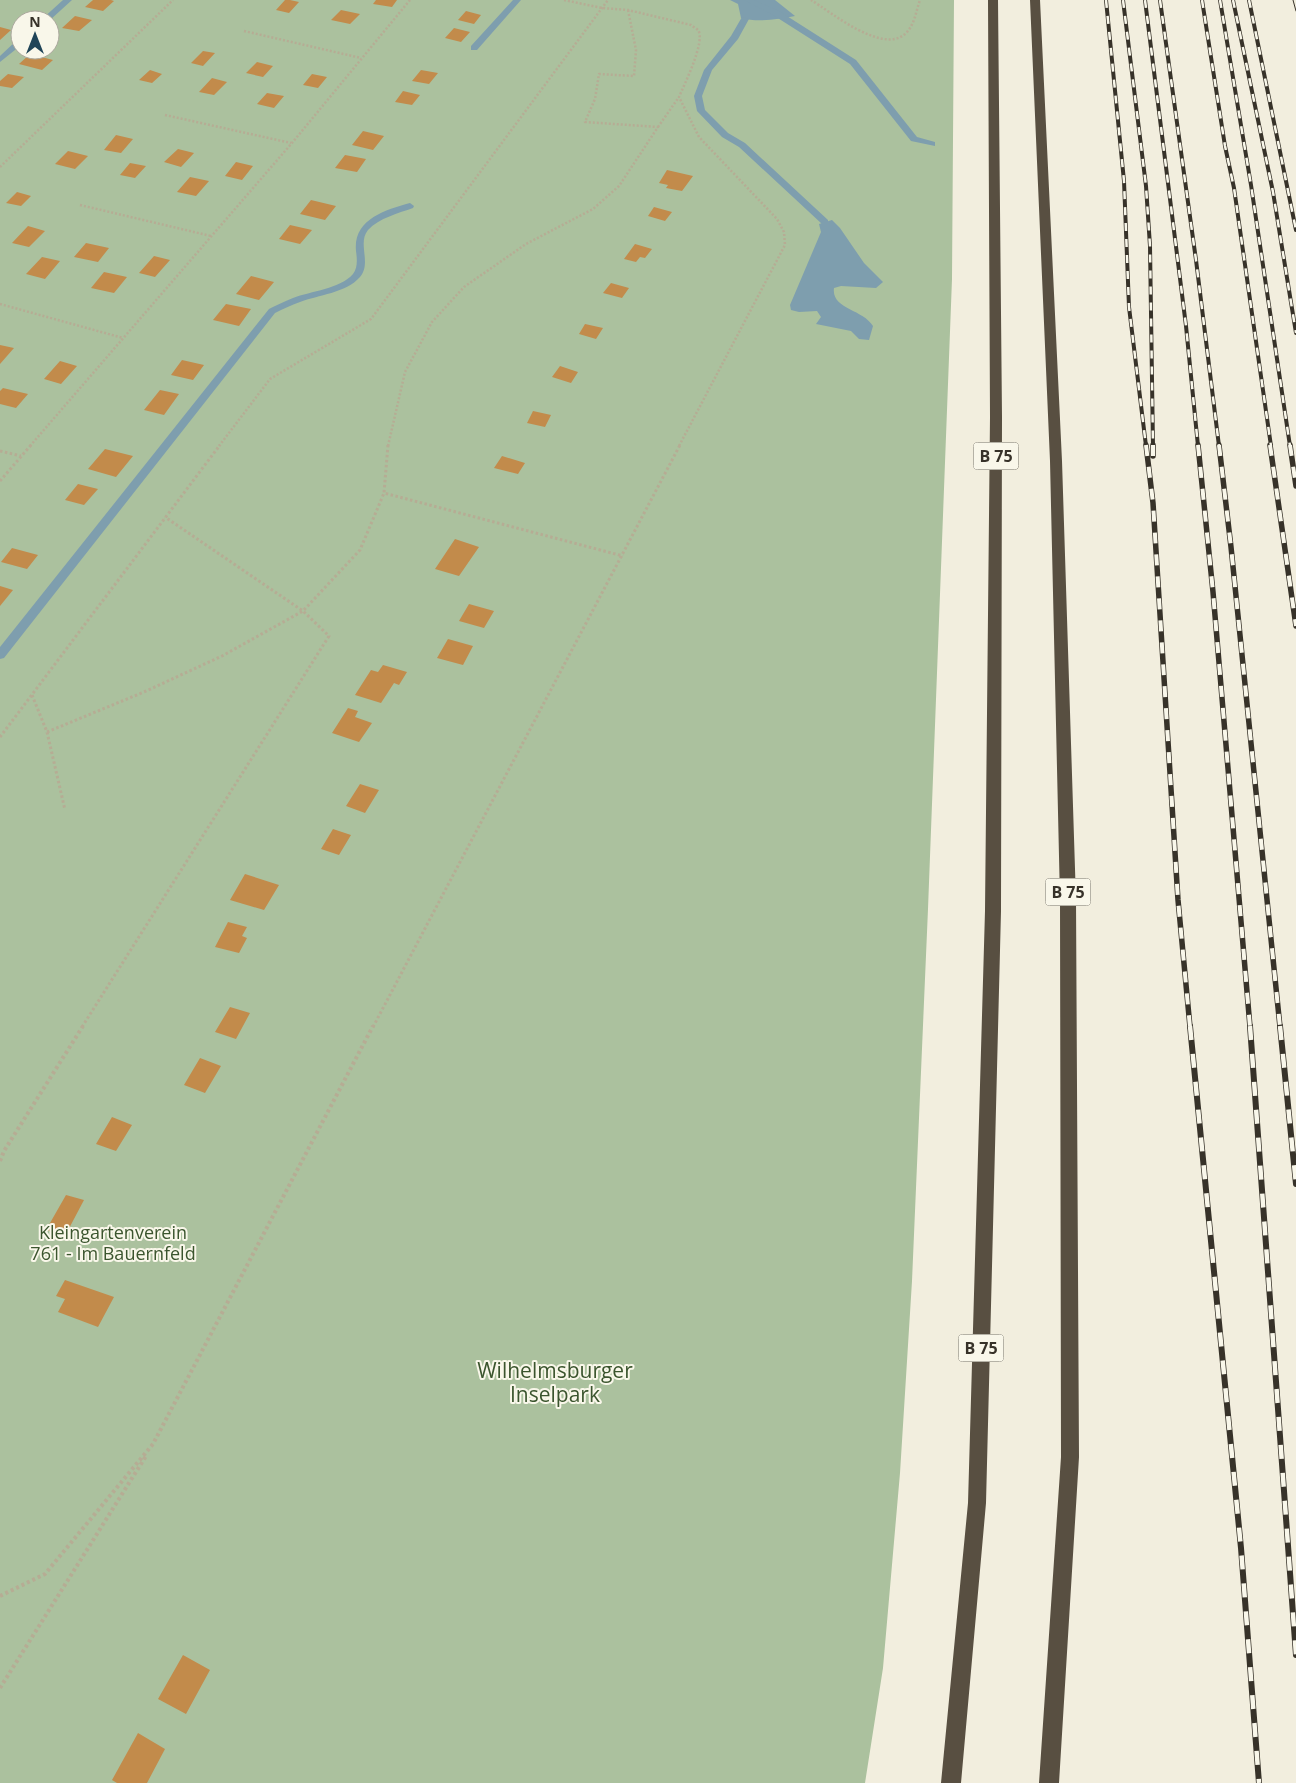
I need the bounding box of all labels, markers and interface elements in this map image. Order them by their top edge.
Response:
north arrow [10,10,60,60]
text: N [29,12,41,31]
road number: B 75 [974,442,1018,470]
road number: B 75 [1046,879,1090,906]
park label: Kleingartenverein 761 - Im Bauernfeld [30,1220,196,1265]
road number: B 75 [958,1335,1004,1362]
park label: Wilhelmsburger Inselpark [477,1356,633,1408]

